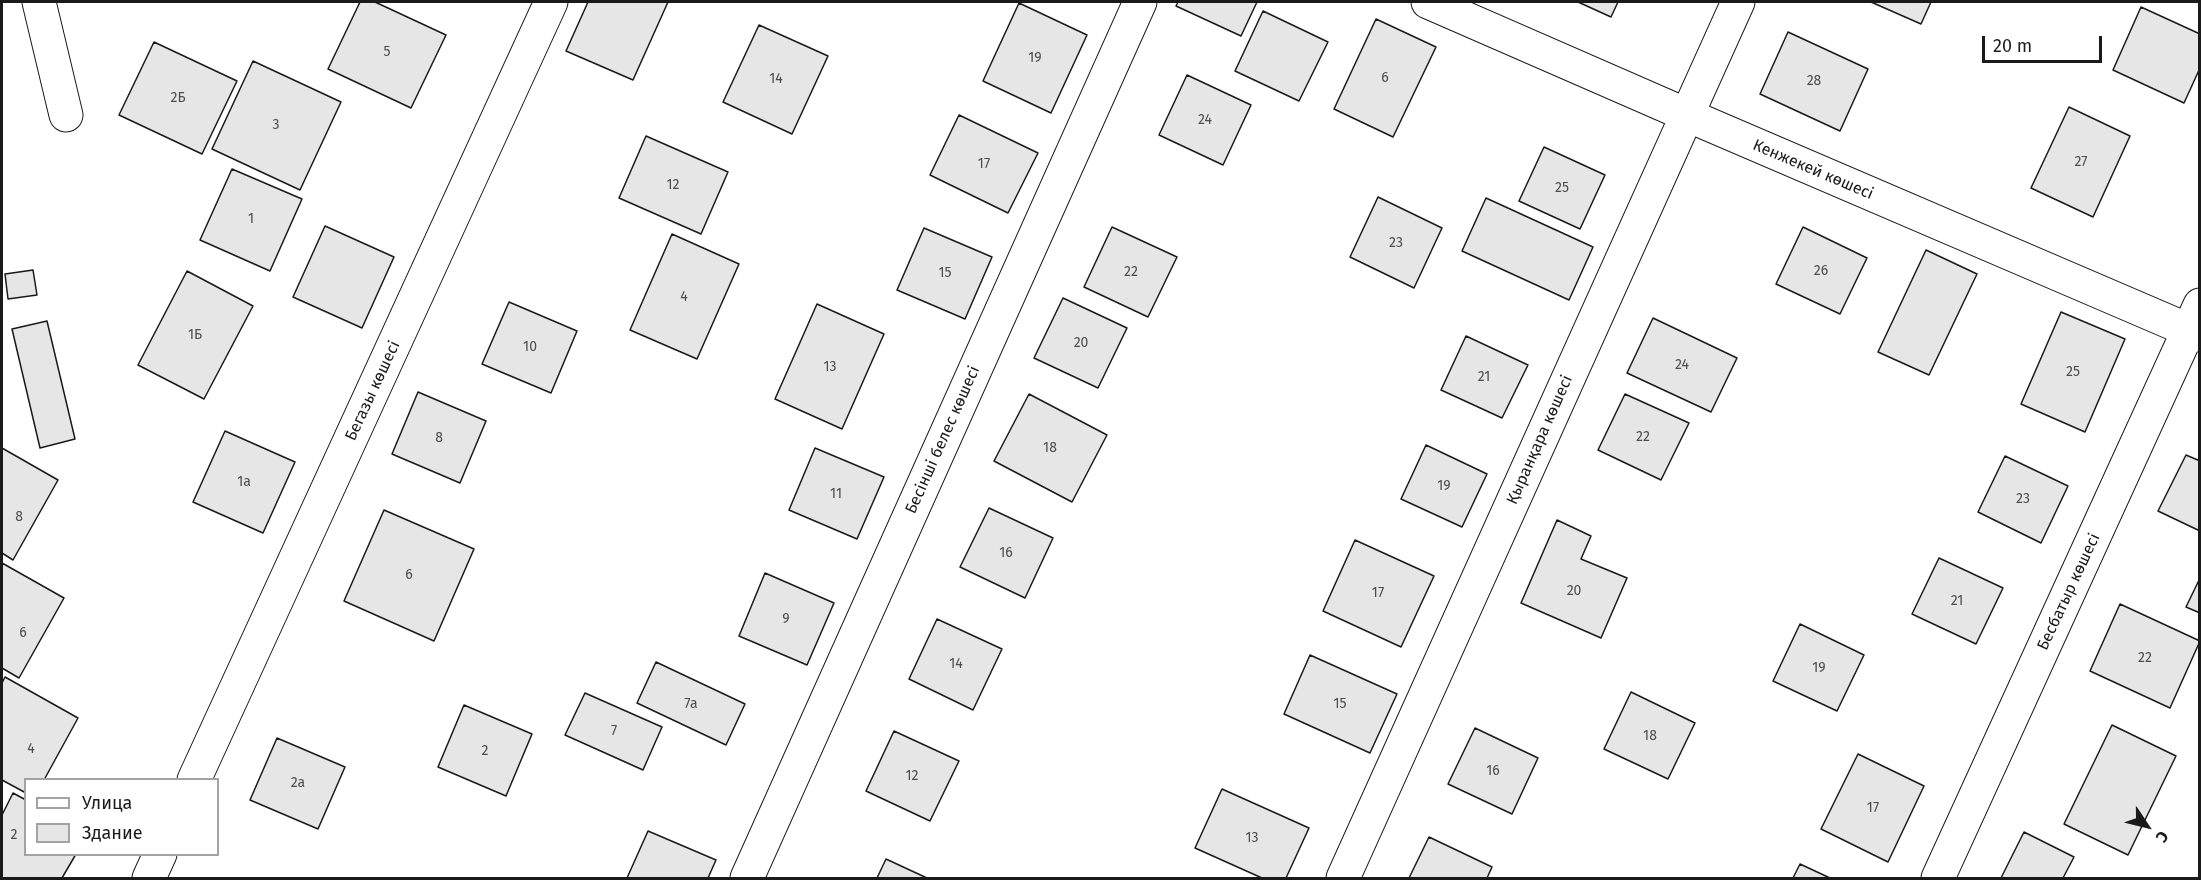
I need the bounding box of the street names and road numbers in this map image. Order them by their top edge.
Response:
street label: Кенжекей көшесі [1750,136,1876,204]
street label: Бегазы көшесі [341,338,405,444]
street label: Бесінші белес көшесі [902,363,984,517]
street label: Қыранқара көшесі [1503,373,1577,507]
street label: Бесбатыр көшесі [2033,530,2105,654]

